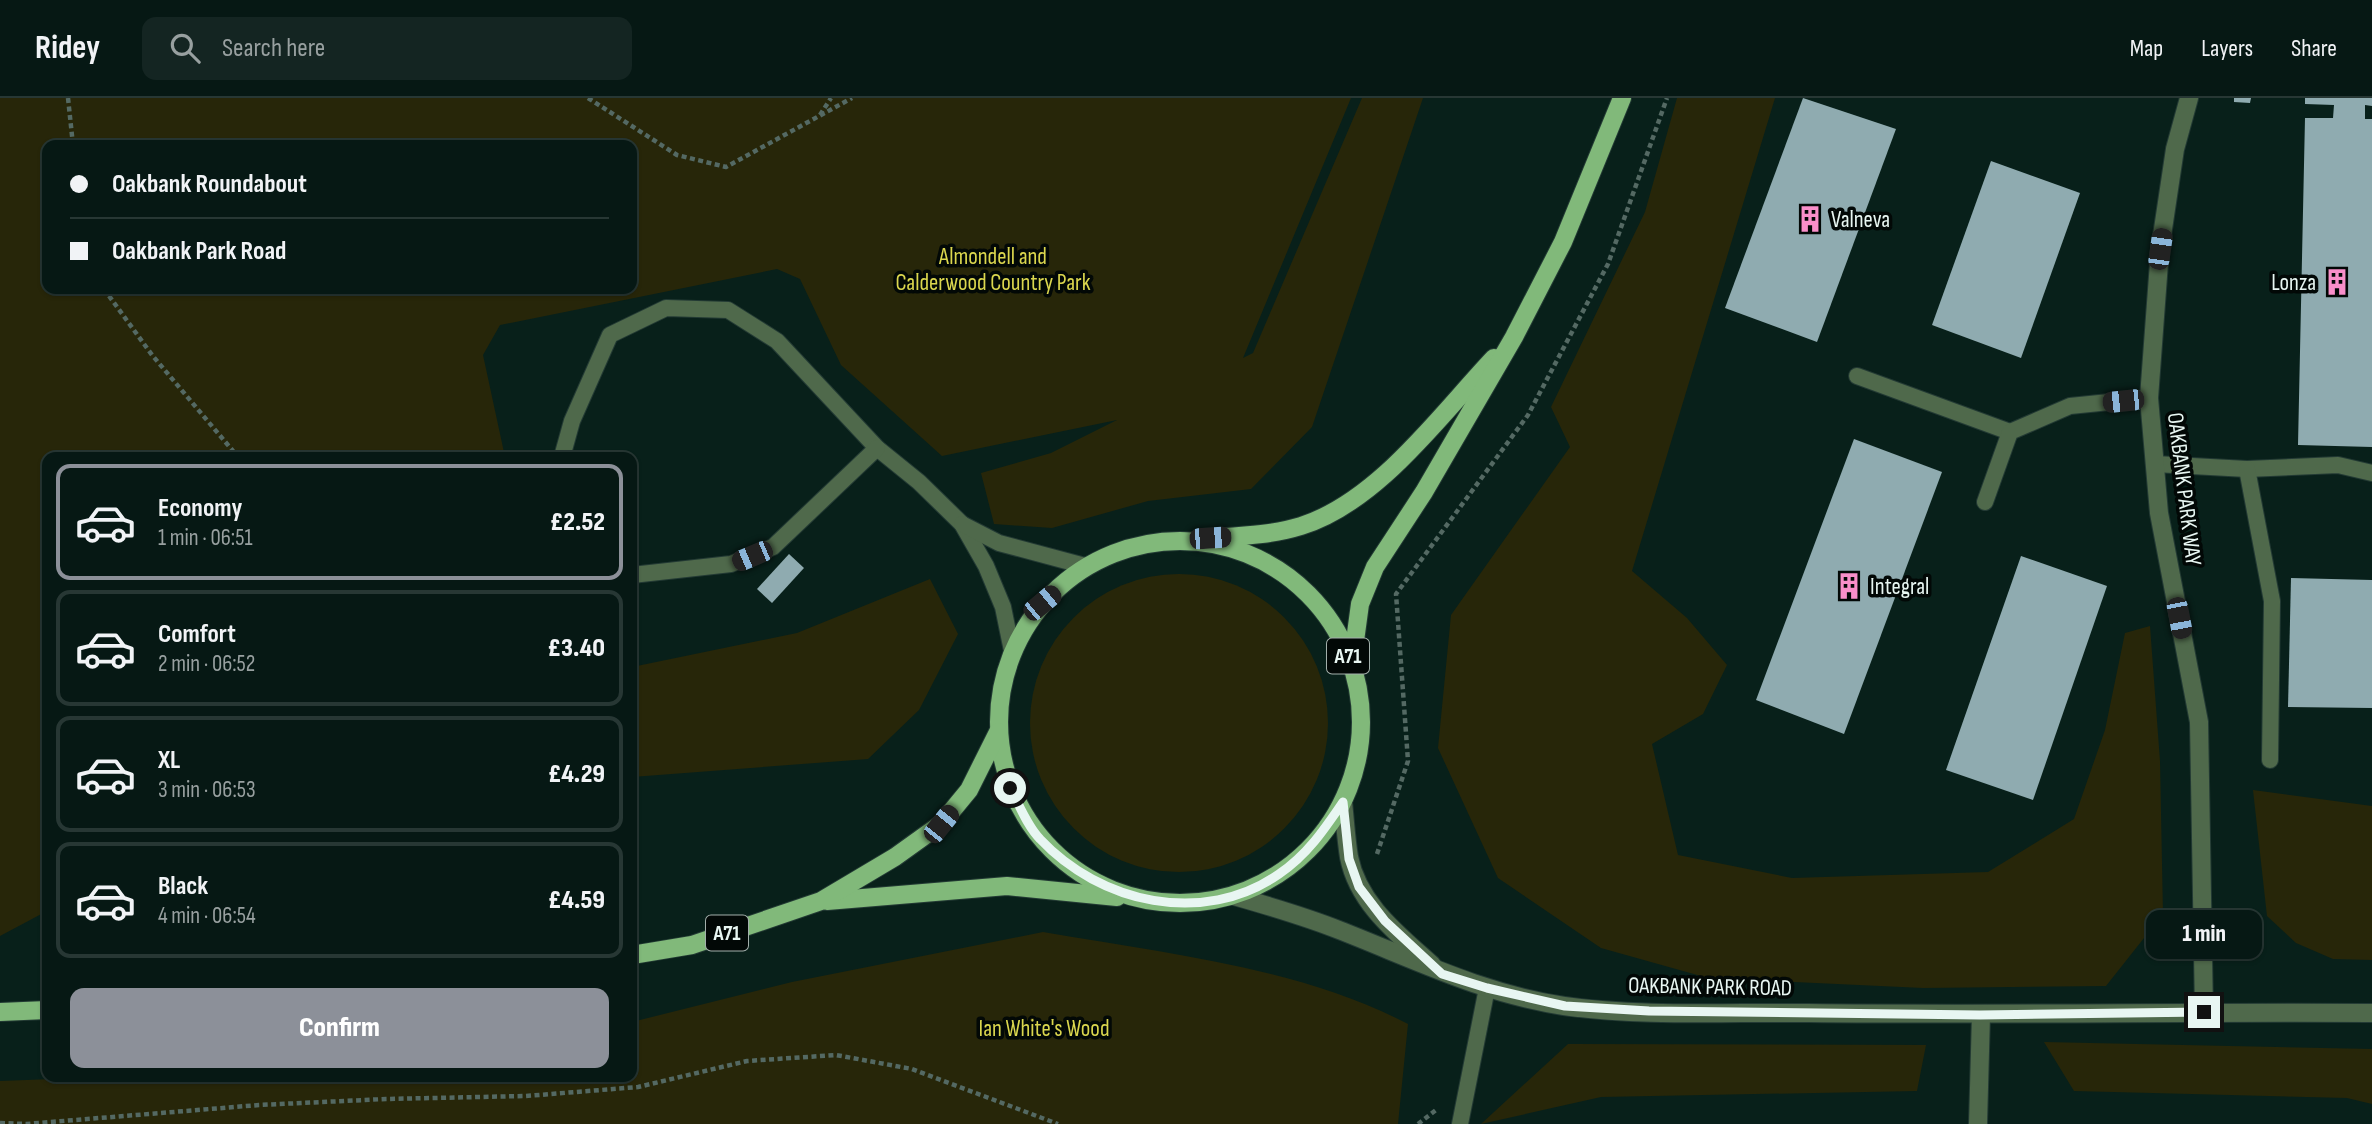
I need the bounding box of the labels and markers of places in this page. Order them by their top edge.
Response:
building icon: Valneva [1795,204,1825,234]
place label: Valneva [1831,206,1890,234]
building icon: Lonza [2322,267,2352,297]
place label: Lonza [2271,269,2316,297]
building icon: Integral [1834,571,1864,601]
place label: Integral [1870,573,1929,601]

